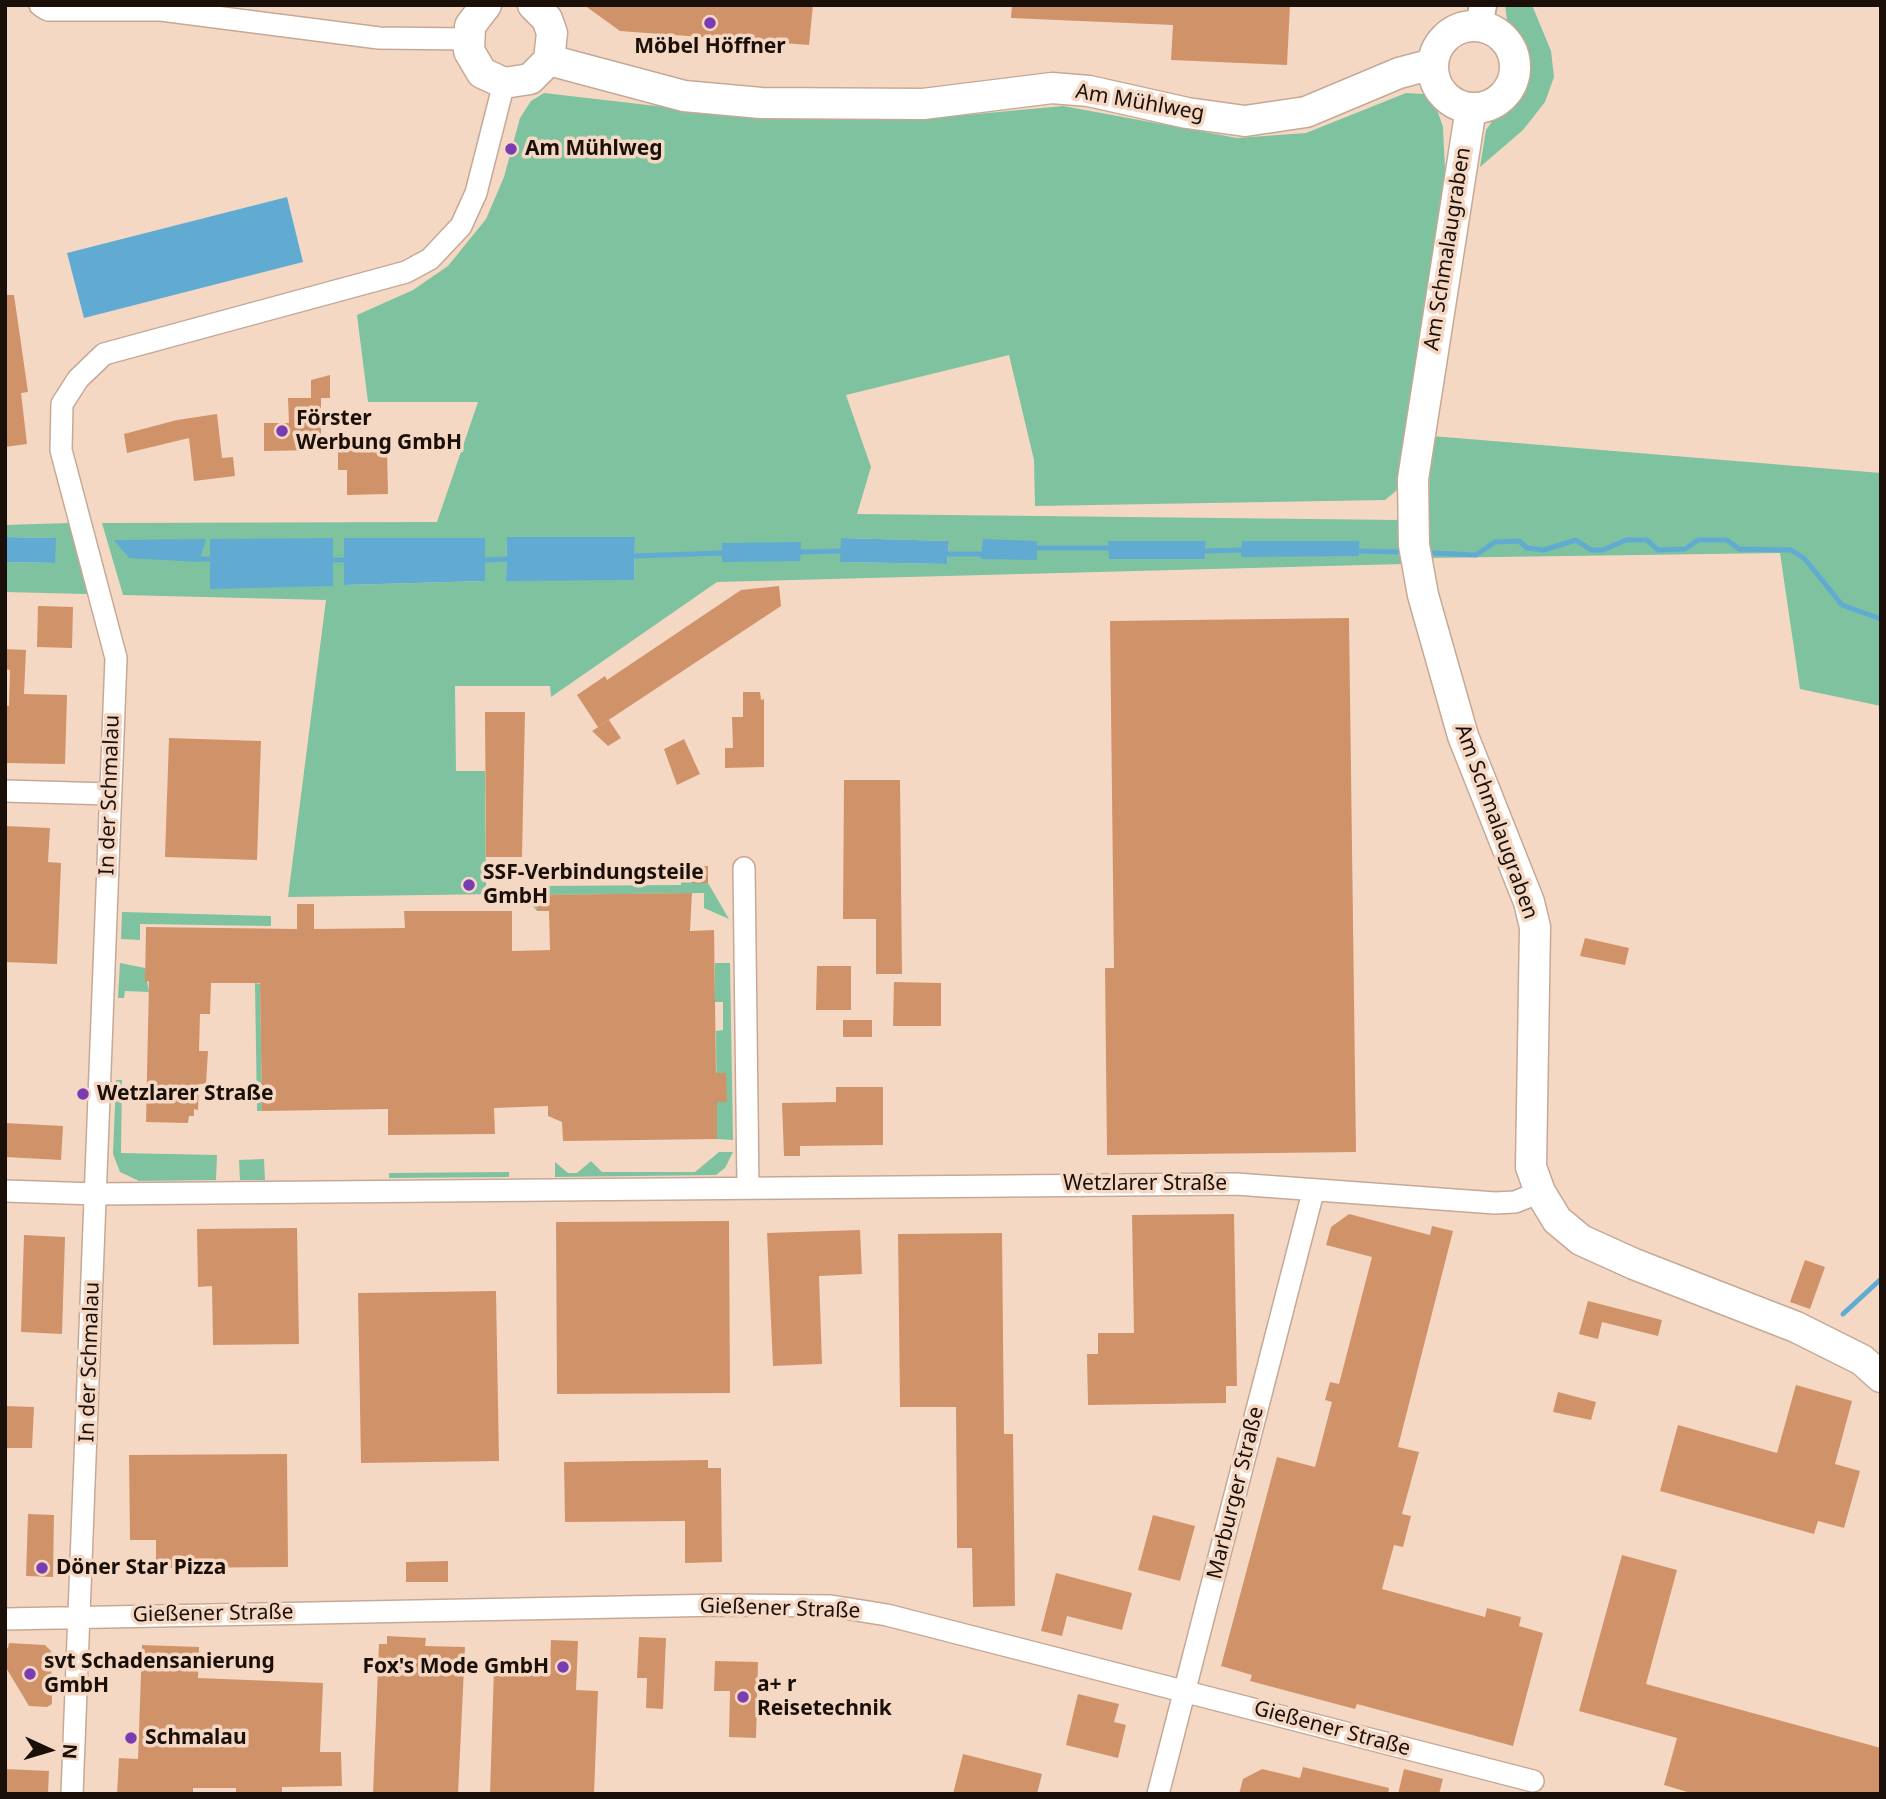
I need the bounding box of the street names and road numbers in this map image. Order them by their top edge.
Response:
street label: Am Mühlweg [1074,79,1206,127]
street label: Am Schmalaugraben [1419,146,1477,352]
street label: In der Schmalau [95,714,125,876]
street label: Am Schmalaugraben [1449,721,1543,923]
street label: Wetzlarer Straße [1063,1171,1227,1197]
street label: In der Schmalau [75,1281,105,1443]
street label: Marburger Straße [1202,1404,1270,1582]
street label: Gießener Straße [699,1594,861,1624]
street label: Gießener Straße [132,1600,294,1628]
street label: Gießener Straße [1251,1696,1413,1762]

